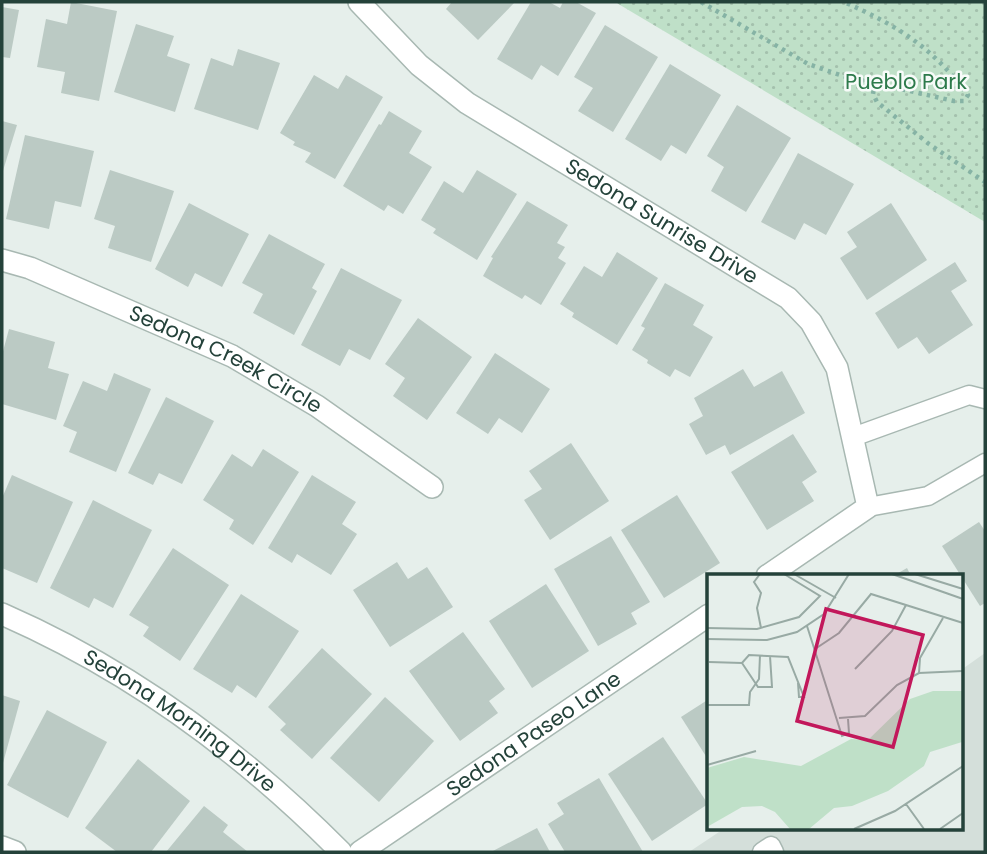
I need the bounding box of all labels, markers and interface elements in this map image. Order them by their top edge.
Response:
park label: Pueblo Park [845,67,967,96]
street label: Sedona Sunrise Drive [560,151,764,291]
street label: Sedona Creek Circle [125,298,328,420]
inset map [707,574,962,830]
street label: Sedona Morning Drive [78,642,283,799]
street label: Sedona Paseo Lane [440,664,627,803]

